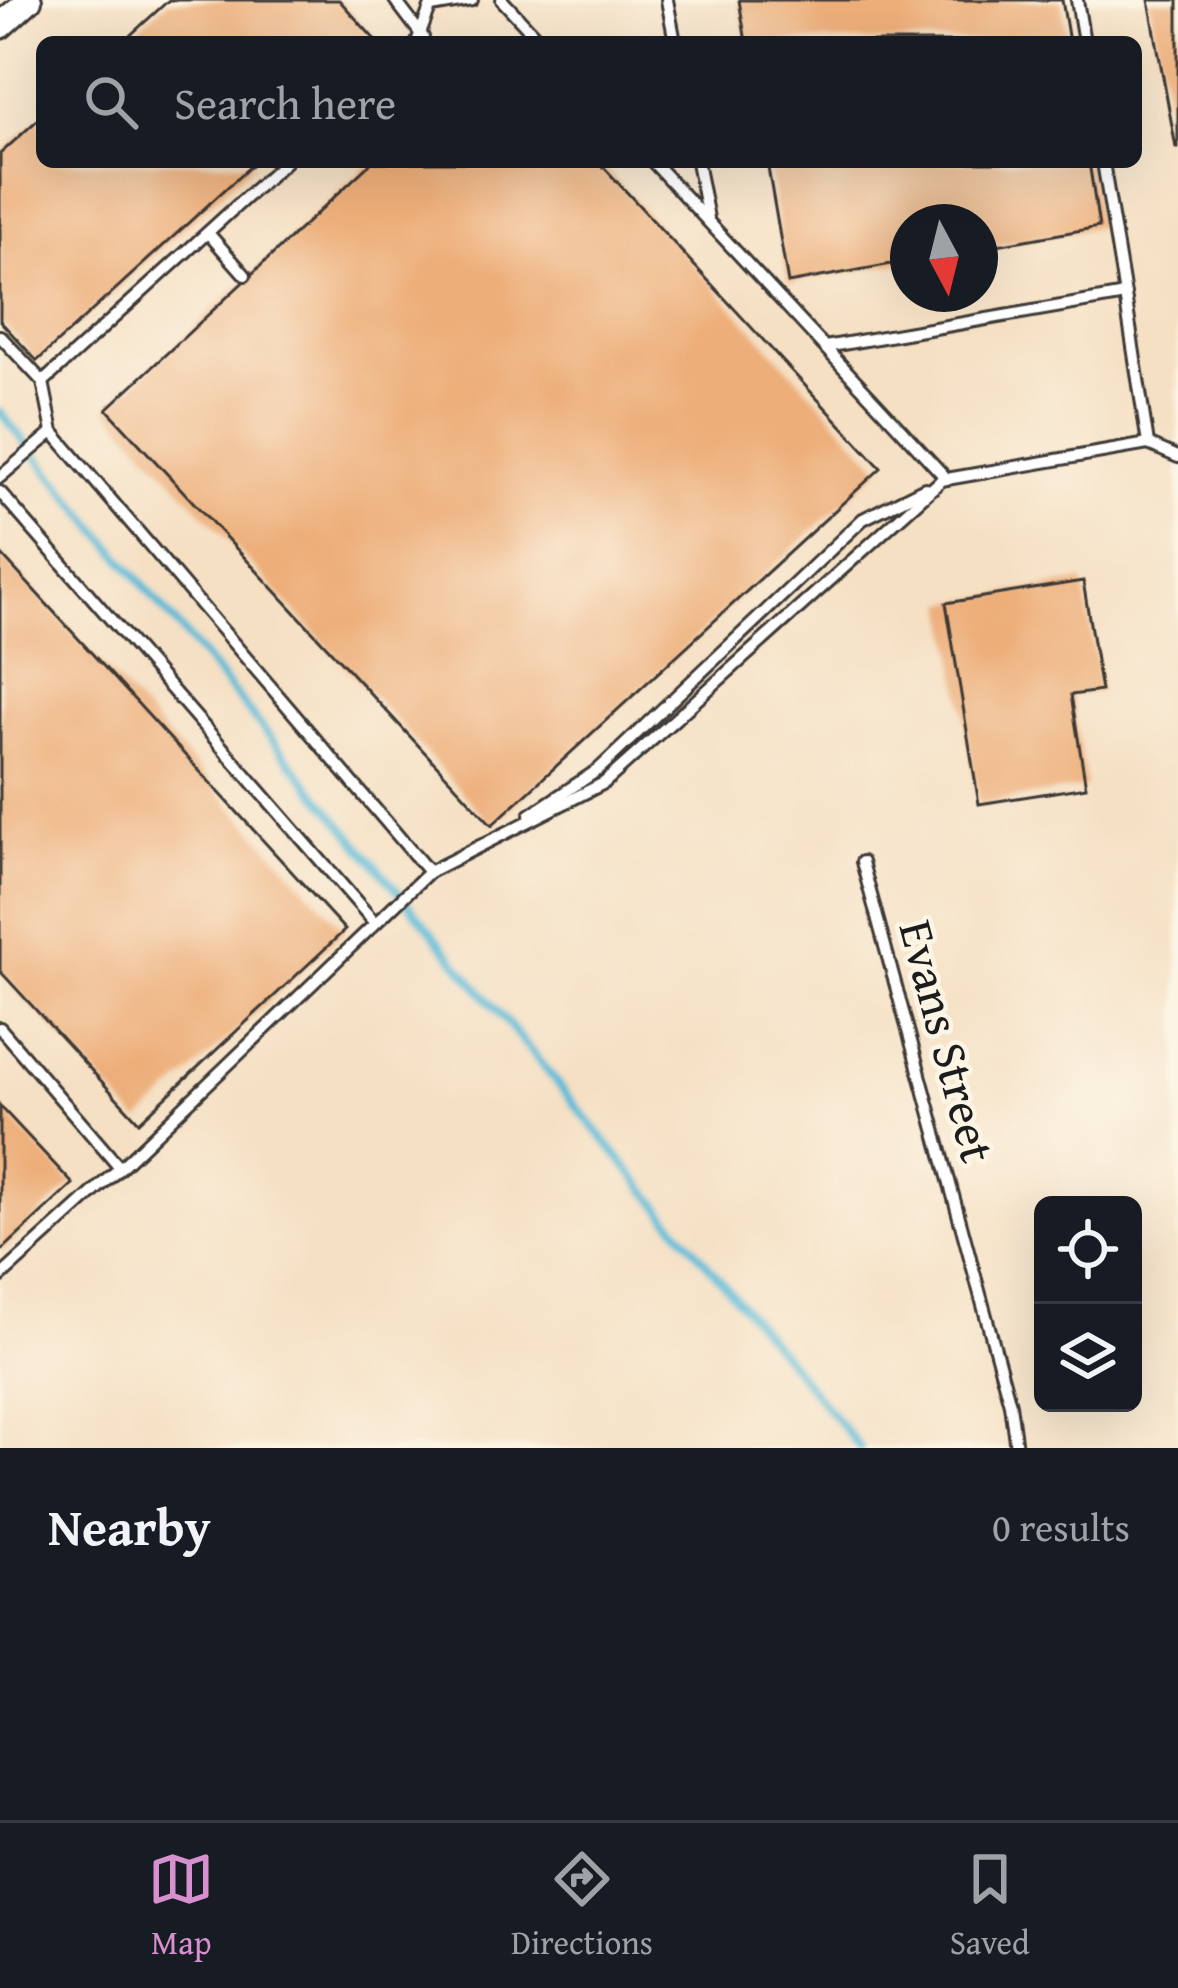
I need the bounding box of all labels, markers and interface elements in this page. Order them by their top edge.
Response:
search box [36,36,1142,168]
icon: search [78,69,144,135]
text: Search here [174,70,396,135]
north arrow [890,204,998,312]
street label: Evans Street [882,912,1014,1170]
map controls [1034,1196,1142,1412]
button: locate [1034,1196,1142,1304]
button: layers [1034,1304,1142,1412]
text: Nearby [48,1489,211,1564]
text: 0 results [992,1498,1130,1555]
tab: Map [148,1846,214,1966]
tab: Directions [511,1846,653,1966]
tab: Saved [950,1846,1030,1966]

